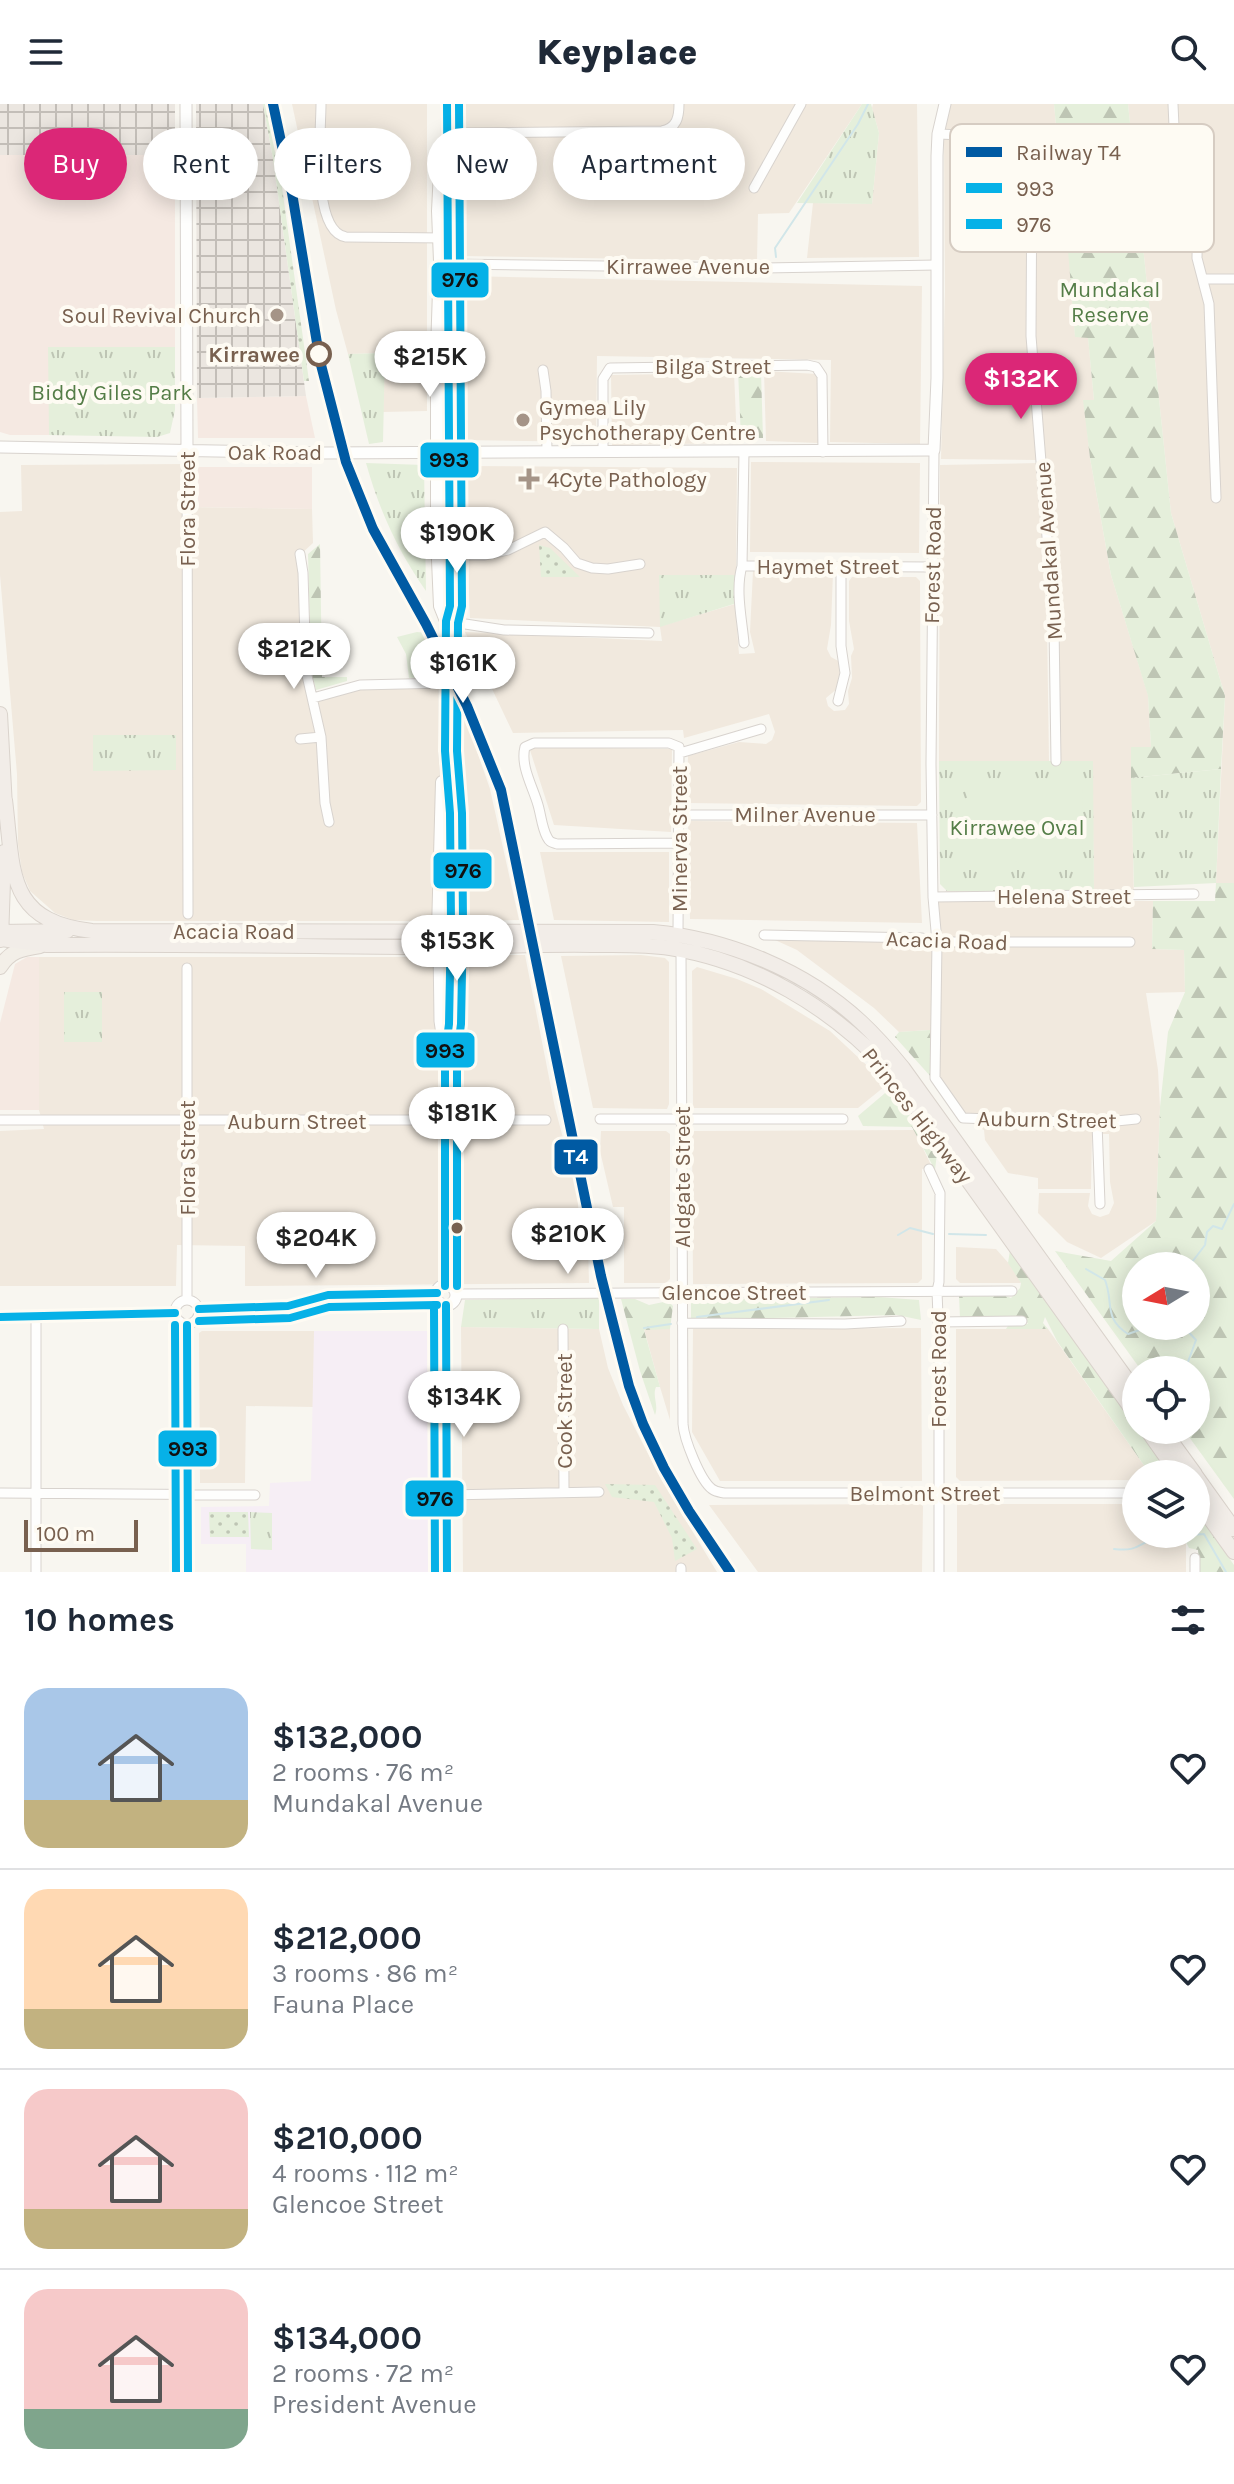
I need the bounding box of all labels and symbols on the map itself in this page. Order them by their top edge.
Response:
legend [950,124,1214,252]
text: Railway T4 [1016,140,1121,166]
text: 993 [1016,176,1055,202]
text: 976 [1016,212,1052,238]
street label: Kirrawee Avenue [606,254,770,280]
line badge: 976 [430,261,490,299]
text: 976 [441,267,479,293]
park label: Mundakal Reserve [1059,277,1161,328]
place label: Soul Revival Church [61,303,261,329]
marker: Soul Revival Church [268,306,286,324]
pin: $215K [374,331,486,399]
place label: Kirrawee [208,342,300,368]
marker: Kirrawee [307,342,331,366]
pin: $132K [965,353,1077,421]
street label: Bilga Street [655,354,771,380]
park label: Biddy Giles Park [31,380,193,406]
place label: Gymea Lily Psychotherapy Centre [539,395,756,446]
marker: Gymea Lily Psychotherapy Centre [514,411,532,429]
street label: Oak Road [228,440,322,466]
line badge: 993 [419,441,480,479]
text: 993 [429,447,469,473]
street label: Flora Street [175,451,201,567]
street label: Mundakal Avenue [1030,461,1068,641]
place label: 4Cyte Pathology [547,467,707,493]
marker: 4Cyte Pathology [518,468,540,490]
street label: Forest Road [919,506,947,624]
pin: $190K [401,507,513,575]
street label: Haymet Street [757,554,899,580]
pin: $212K [238,623,350,691]
pin: $161K [407,637,519,705]
street label: Minerva Street [667,766,693,912]
street label: Milner Avenue [734,802,876,828]
park label: Kirrawee Oval [949,815,1085,841]
line badge: 976 [432,851,493,890]
text: 976 [444,858,482,884]
street label: Helena Street [997,884,1131,910]
pin: $153K [401,915,513,983]
street label: Acacia Road [173,919,295,945]
street label: Acacia Road [886,926,1008,956]
line badge: 993 [415,1031,476,1069]
text: 993 [425,1038,465,1064]
street label: Princes Highway [856,1043,978,1188]
pin: $181K [406,1087,518,1155]
street label: Flora Street [175,1100,201,1216]
street label: Aldgate Street [670,1106,696,1248]
street label: Auburn Street [977,1106,1117,1134]
street label: Auburn Street [227,1109,367,1135]
line badge: T4 [553,1138,599,1176]
text: T4 [564,1144,588,1170]
pin: $210K [512,1208,624,1276]
pin: $204K [260,1212,372,1280]
unlabelled marker [449,1220,465,1236]
north arrow [1122,1252,1210,1340]
street label: Glencoe Street [661,1280,807,1306]
street label: Forest Road [926,1310,952,1428]
street label: Cook Street [552,1353,578,1469]
pin: $134K [408,1371,520,1439]
line badge: 993 [157,1429,218,1468]
text: 993 [168,1436,208,1462]
line badge: 976 [404,1479,465,1518]
street label: Belmont Street [850,1481,1000,1507]
text: 976 [416,1486,454,1512]
scale bar [24,1516,138,1552]

